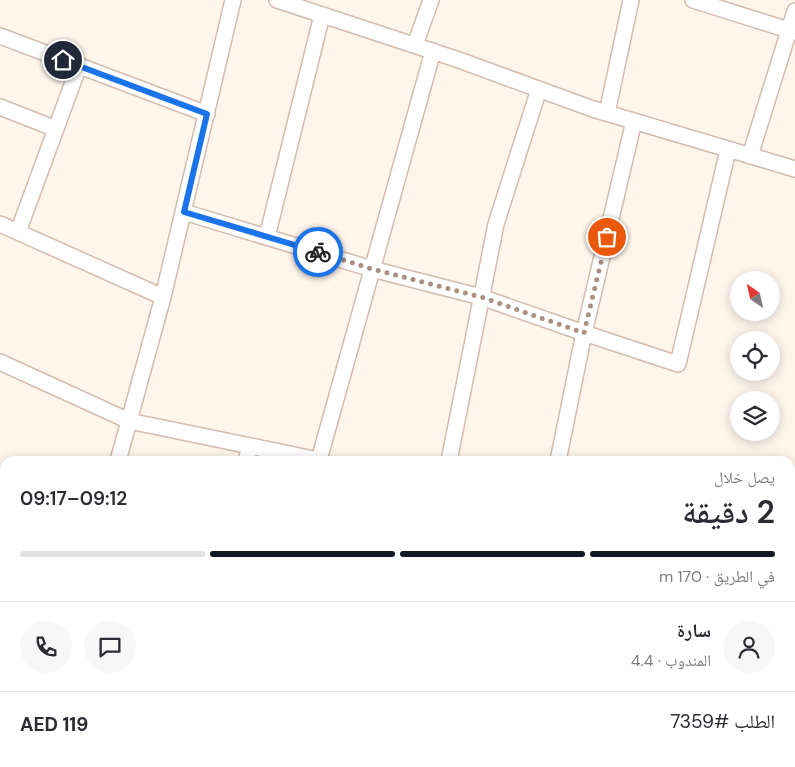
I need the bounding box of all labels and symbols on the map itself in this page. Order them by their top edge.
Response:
pin [42,39,84,81]
pin [586,216,628,258]
courier [293,227,343,277]
north arrow [730,271,780,321]

